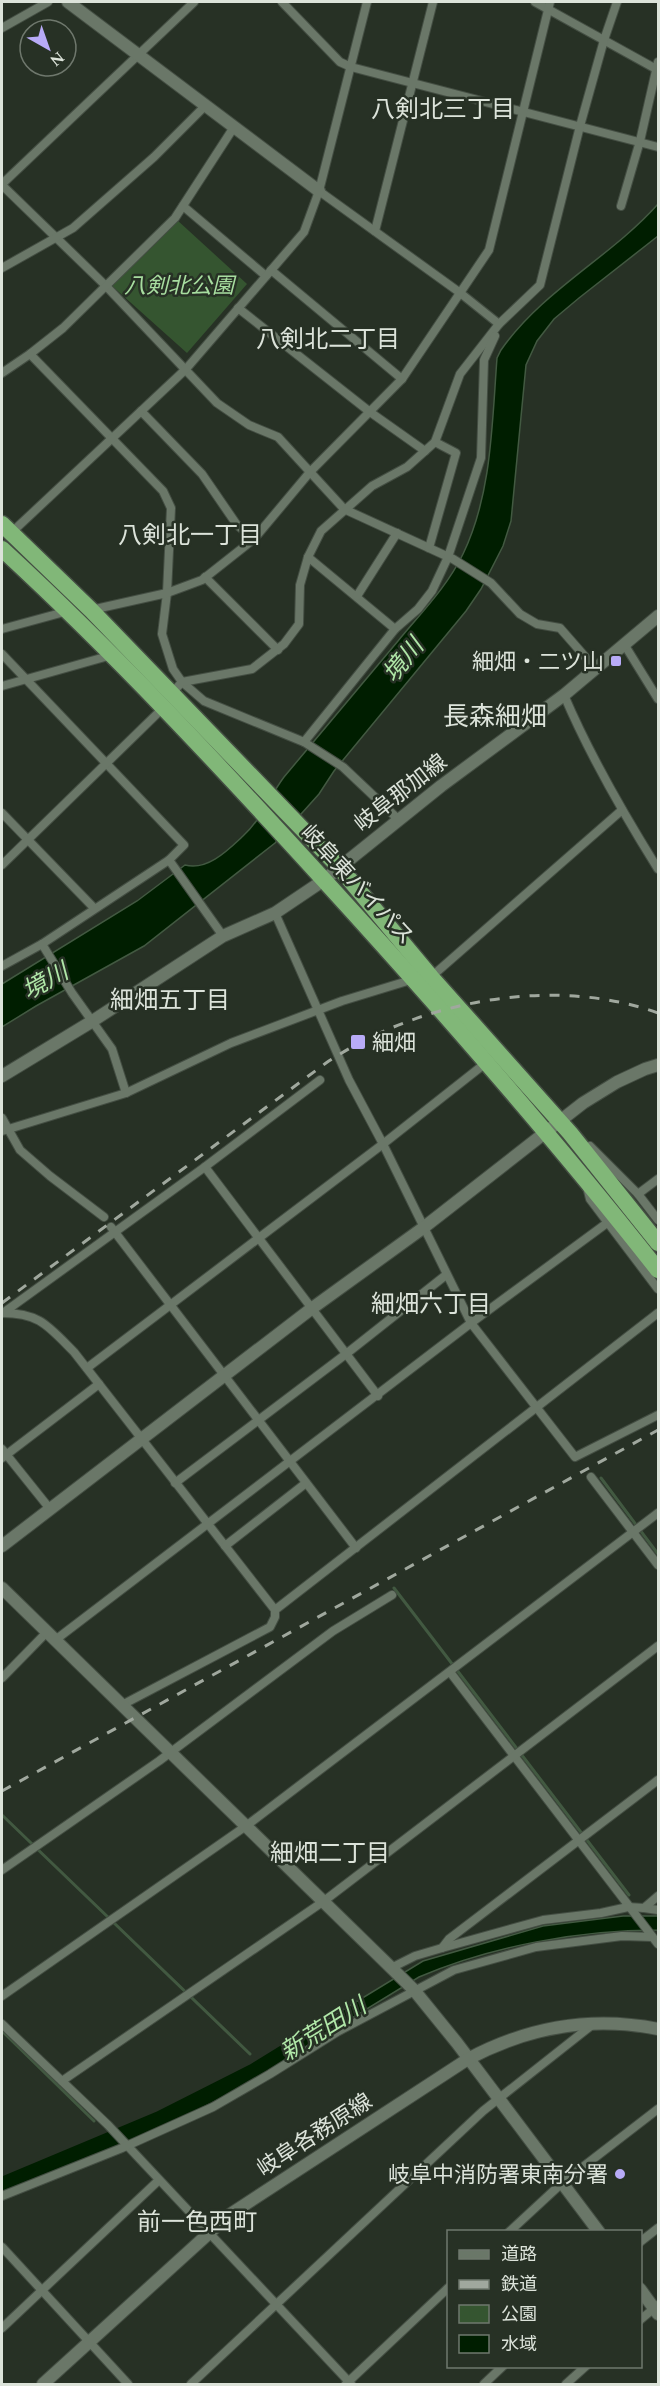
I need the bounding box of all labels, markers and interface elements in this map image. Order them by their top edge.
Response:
north arrow [18,18,78,78]
text: N [44,45,70,72]
district label: 八剣北三丁目 [371,92,515,128]
park label: 八剣北公園 [124,270,237,303]
district label: 八剣北二丁目 [256,322,400,358]
district label: 八剣北一丁目 [118,518,262,554]
water label: 境川 [375,628,435,691]
place label: 細畑・二ツ山 [472,646,604,679]
marker: 細畑・二ツ山 [609,654,623,668]
district label: 長森細畑 [443,697,547,737]
street label: 岐阜那加線 [347,746,454,840]
street label: 岐阜東バイパス [292,818,421,952]
water label: 境川 [16,953,78,1009]
district label: 細畑五丁目 [110,983,230,1019]
place label: 細畑 [372,1027,416,1060]
marker: 細畑 [349,1033,367,1051]
district label: 細畑六丁目 [371,1287,491,1323]
district label: 細畑二丁目 [270,1836,390,1872]
water label: 新荒田川 [273,1988,376,2071]
street label: 岐阜各務原線 [250,2085,379,2185]
place label: 岐阜中消防署東南分署 [388,2159,608,2192]
marker: 岐阜中消防署東南分署 [613,2167,627,2181]
district label: 前一色西町 [137,2205,257,2241]
legend [447,2230,642,2368]
text: 道路 [501,2241,537,2268]
text: 鉄道 [501,2271,537,2298]
text: 公園 [501,2301,537,2328]
text: 水域 [501,2331,537,2358]

